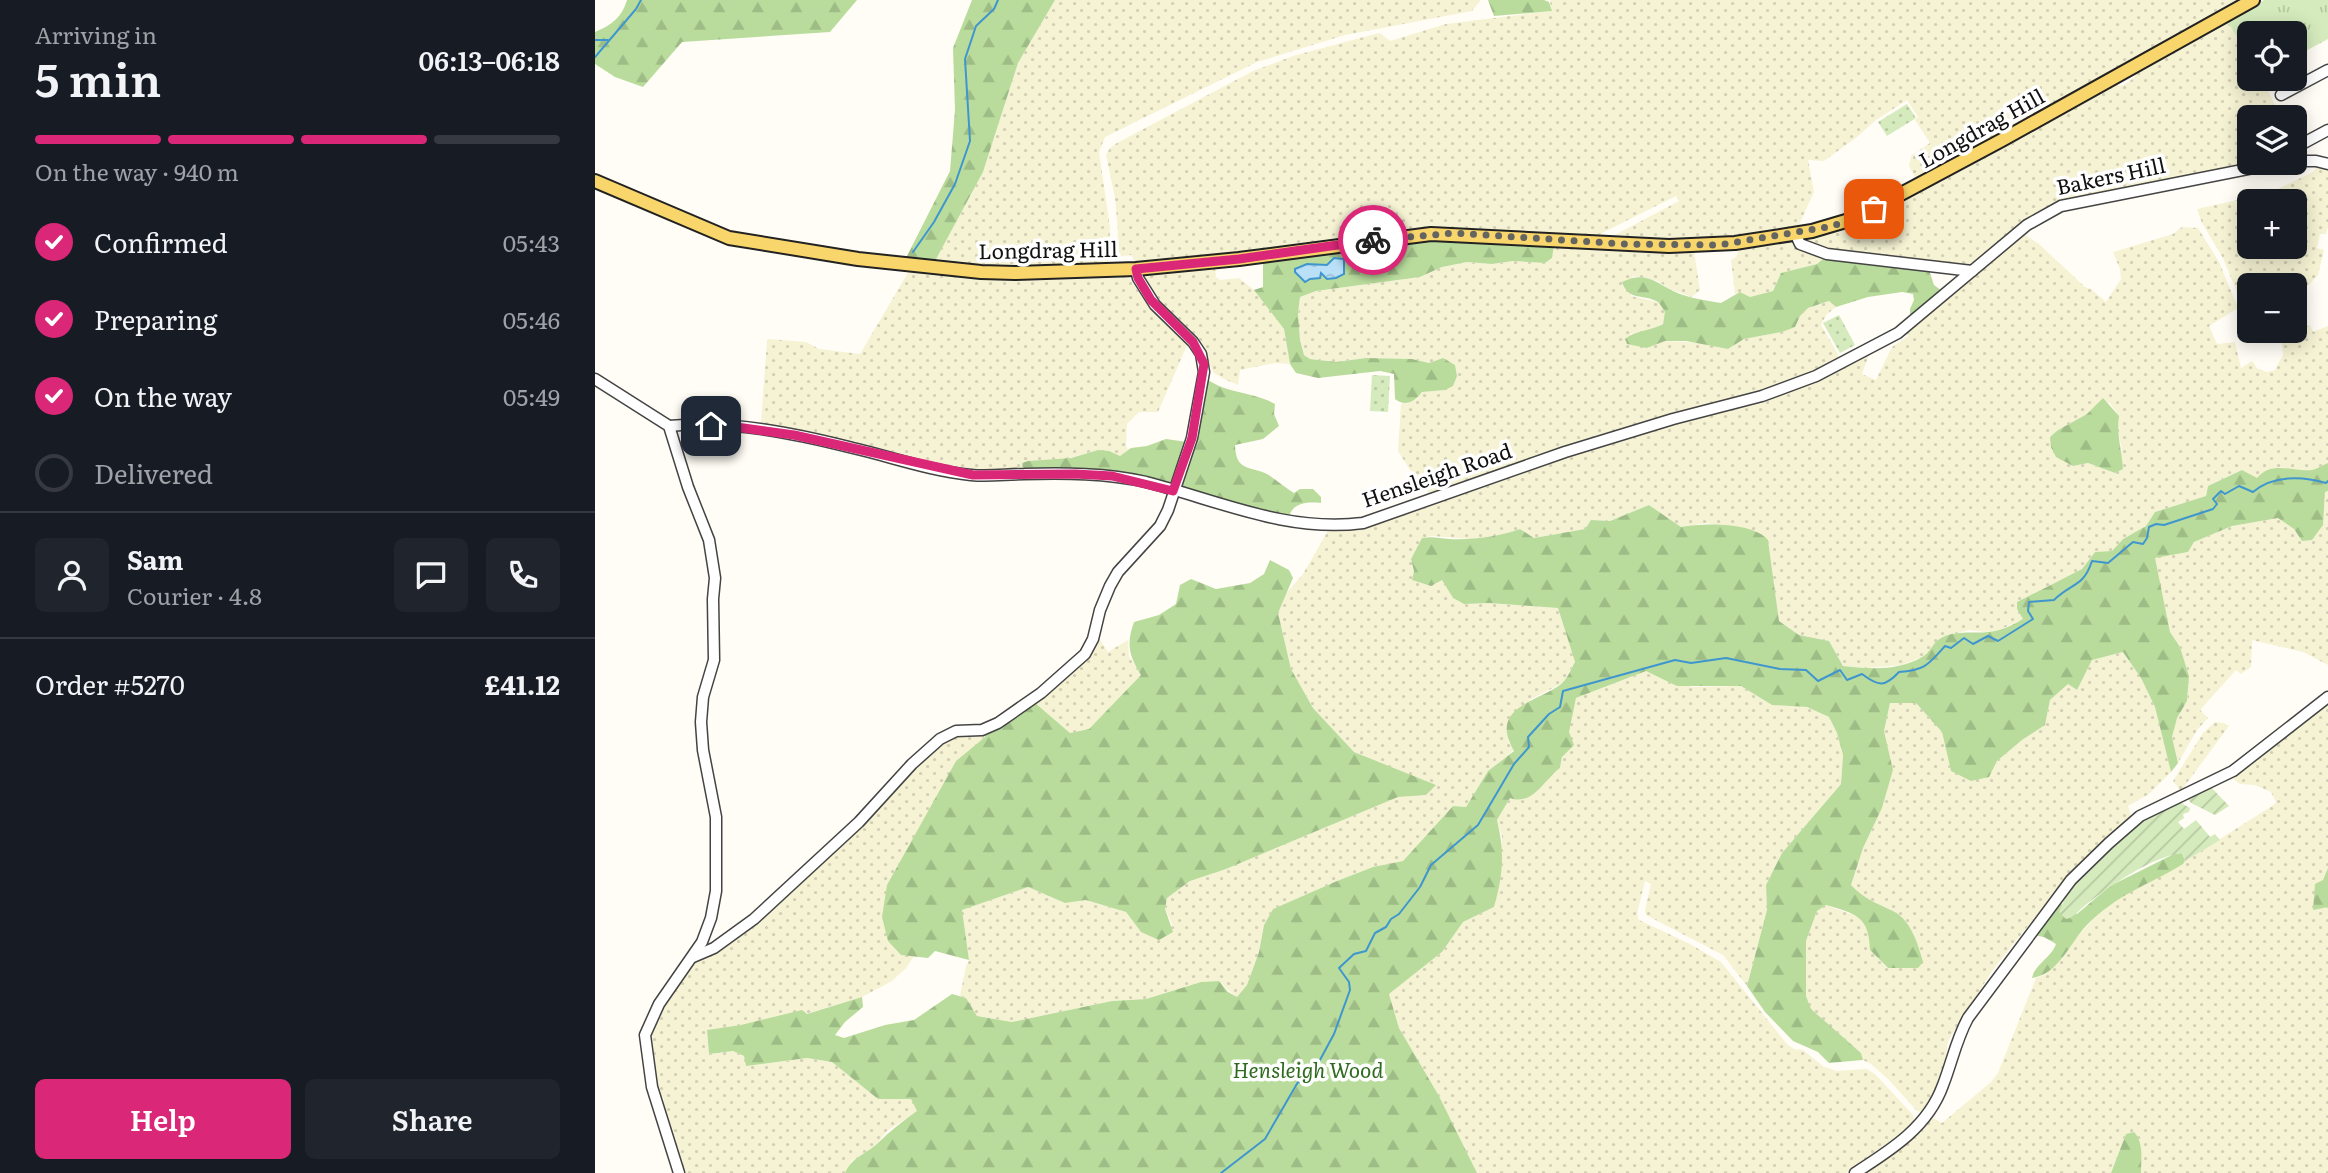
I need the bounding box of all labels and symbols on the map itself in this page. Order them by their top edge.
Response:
street label: Longdrag Hill [1912,79,2049,174]
street label: Bakers Hill [2053,148,2168,201]
pin [1844,179,1904,239]
courier [1338,205,1408,275]
street label: Longdrag Hill [978,232,1118,265]
pin [681,396,741,456]
street label: Hensleigh Road [1357,433,1515,514]
park label: Hensleigh Wood [1233,1053,1383,1084]

